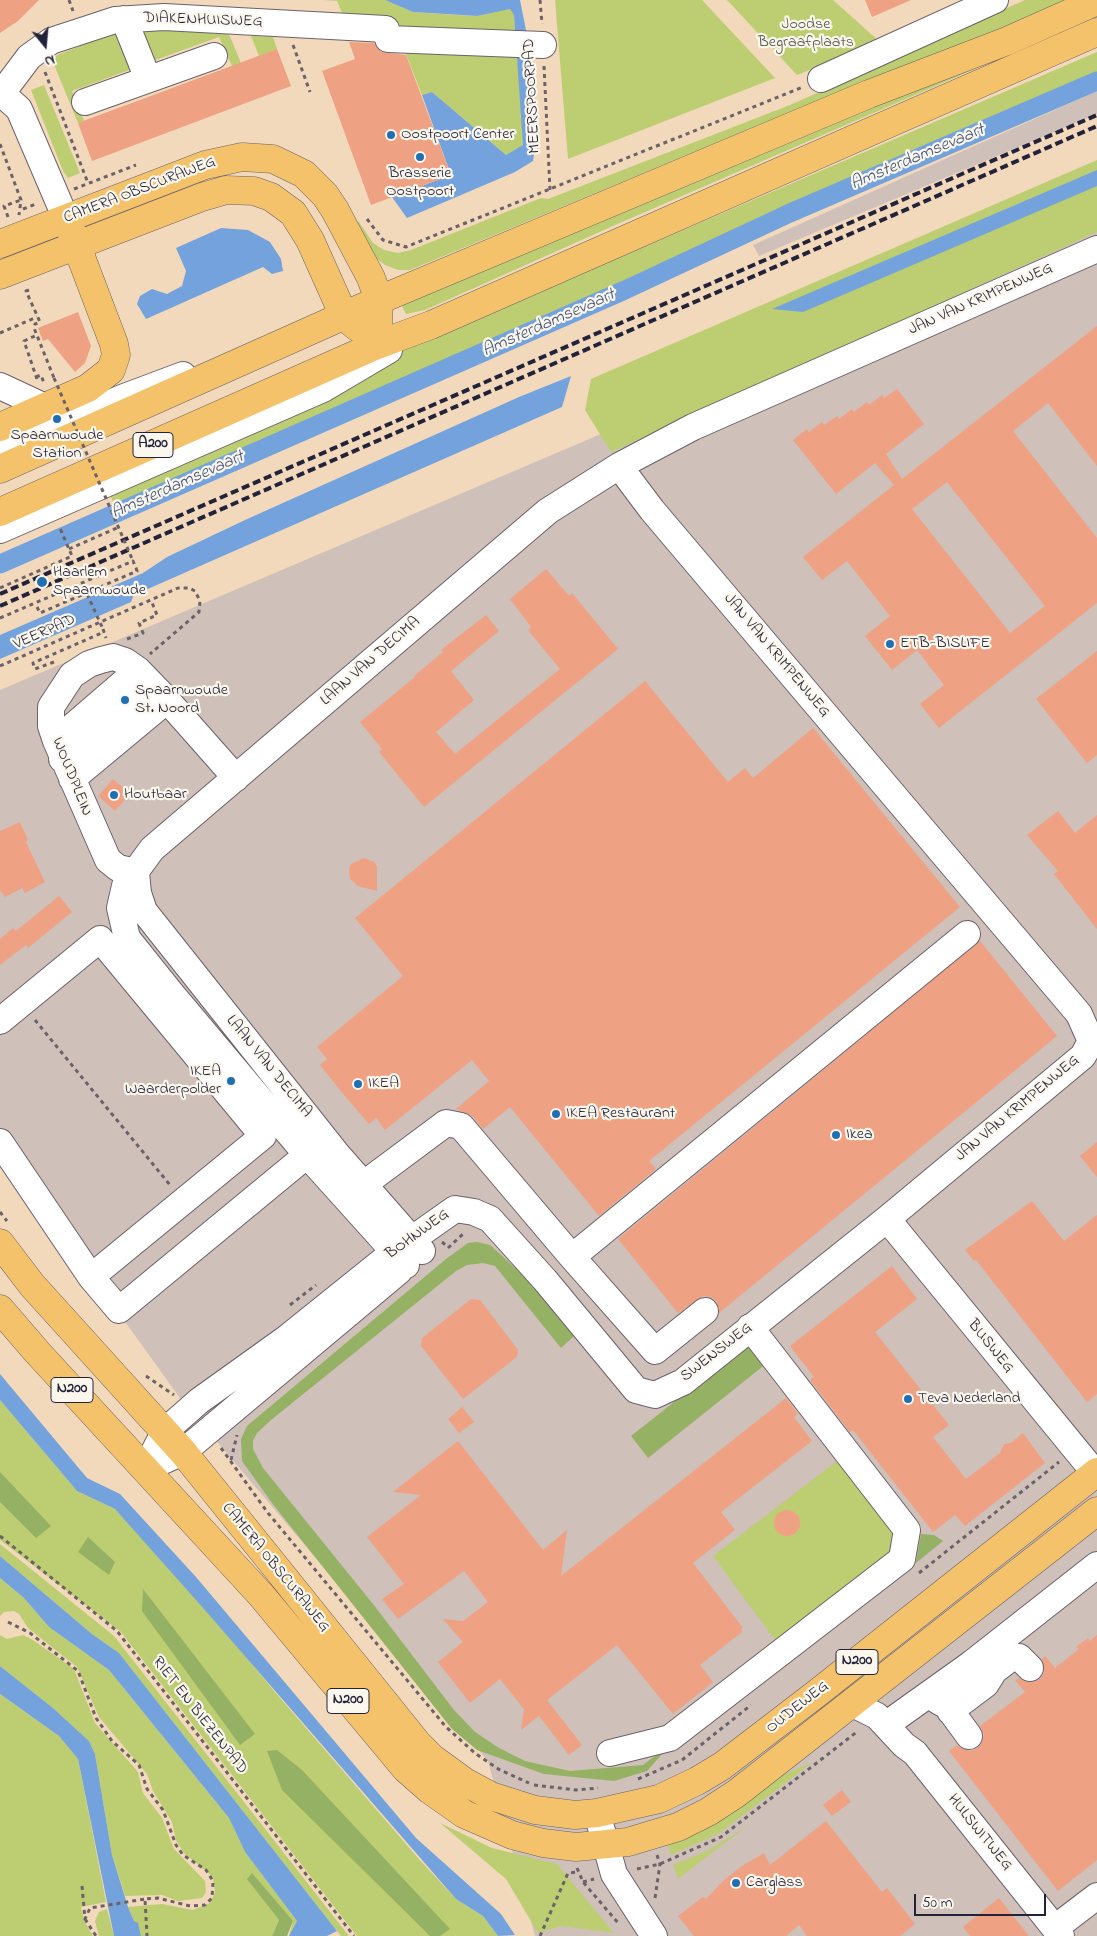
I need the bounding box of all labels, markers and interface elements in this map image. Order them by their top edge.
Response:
street label: DIAKENHUISWEG [143,9,263,33]
park label: Joodse Begraafplaats [758,15,854,53]
north arrow [20,20,70,70]
street label: MEERSPOORPAD [520,38,546,154]
text: N [42,48,57,71]
water label: Amsterdamsevaart [848,120,988,196]
place label: Oostpoort Center [401,125,514,145]
marker: Oostpoort Center [385,129,397,141]
marker: Brasserie Oostpoort [414,151,426,163]
street label: CAMERA OBSCURAWEG [61,153,219,229]
place label: Brasserie Oostpoort [386,164,454,202]
street label: JAN VAN KRIMPENWEG [906,260,1056,340]
water label: Amsterdamsevaart [479,285,619,363]
marker: Spaarnwoude Station [51,413,63,425]
place label: Spaarnwoude Station [10,426,104,464]
road number: A200 [133,432,173,458]
water label: Amsterdamsevaart [108,447,248,525]
place label: Haarlem Spaarnwoude [53,563,146,601]
marker: Haarlem Spaarnwoude [35,575,49,589]
street label: JAN VAN KRIMPENWEG [719,590,833,722]
street label: VEERPAD [11,611,79,655]
street label: LAAN VAN DECIMA [317,613,425,711]
place label: ETB-BISLIFE [900,634,990,654]
marker: ETB-BISLIFE [884,638,896,650]
place label: Spaarnwoude St. Noord [135,681,228,719]
marker: Spaarnwoude St. Noord [119,694,131,706]
street label: WOUDPLEIN [47,735,95,819]
place label: Houtbaar [124,785,187,805]
marker: Houtbaar [108,789,120,801]
street label: LAAN VAN DECIMA [221,1012,315,1122]
street label: JAN VAN KRIMPENWEG [952,1052,1084,1166]
place label: IKEA Waarderpolder [125,1062,221,1100]
place label: IKEA [368,1074,399,1094]
marker: IKEA Waarderpolder [225,1075,237,1087]
marker: IKEA [352,1078,364,1090]
place label: IKEA Restaurant [566,1104,675,1124]
marker: IKEA Restaurant [550,1108,562,1120]
place label: Ikea [846,1125,873,1145]
marker: Ikea [830,1129,842,1141]
street label: BOHNWEG [383,1206,453,1264]
street label: BUSWEG [963,1316,1017,1378]
street label: SWENSWEG [677,1319,757,1387]
road number: N200 [51,1378,93,1402]
place label: Teva Nederland [918,1389,1020,1409]
marker: Teva Nederland [902,1393,914,1405]
street label: CAMERA OBSCURAWEG [217,1499,333,1637]
road number: N200 [836,1650,878,1674]
street label: RIET EN BIEZENPAD [147,1653,251,1779]
street label: OUDEWEG [763,1678,833,1738]
road number: N200 [327,1688,369,1714]
street label: HULSWITWEG [942,1791,1016,1875]
place label: Carglass [746,1873,803,1893]
marker: Carglass [730,1877,742,1889]
scale bar [917,1884,1050,1916]
text: 50 m [922,1892,952,1914]

